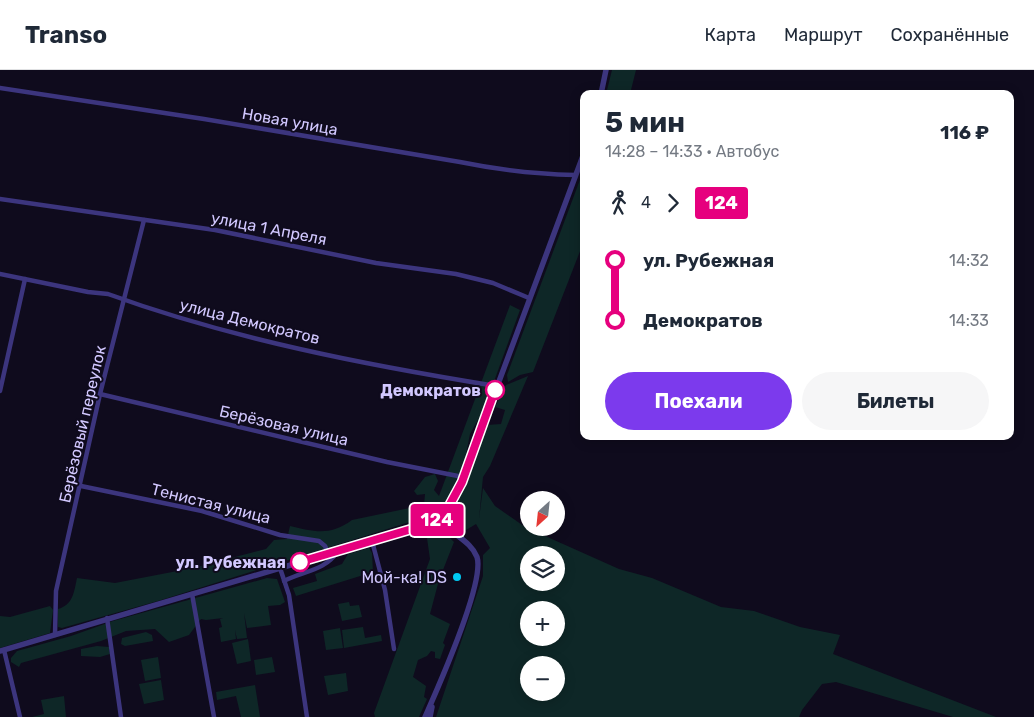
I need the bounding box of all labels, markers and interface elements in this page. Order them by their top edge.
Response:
text: Transo [25,21,107,49]
text: Карта [705,24,756,46]
text: Маршрут [784,24,863,46]
text: Сохранённые [891,24,1009,46]
street label: Новая улица [240,104,339,139]
text: 5 мин [605,106,685,139]
text: 116 ₽ [940,121,989,144]
text: 14:28 – 14:33 · Автобус [605,142,779,161]
icon: walk [605,189,633,217]
icon: forward [659,189,687,217]
text: 124 [705,192,738,214]
text: 4 [641,193,651,212]
street label: улица 1 Апреля [210,208,328,249]
text: ул. Рубежная [643,249,774,272]
text: 14:32 [949,251,989,270]
street label: улица Демократов [178,295,322,348]
text: Демократов [643,309,763,332]
text: 14:33 [949,311,989,330]
street label: Берёзовый переулок [55,343,110,505]
button: Поехали [605,372,792,430]
button: Билеты [802,372,989,430]
marker: Демократов [485,380,505,400]
place label: Демократов [380,381,481,400]
street label: Берёзовая улица [218,401,350,450]
street label: Тенистая улица [149,479,272,527]
north arrow [520,491,565,536]
map controls [520,491,565,701]
line badge: 124 [408,504,466,536]
text: 124 [421,509,453,531]
button: layers [520,546,565,591]
marker: ул. Рубежная [290,552,310,572]
place label: ул. Рубежная [176,553,286,572]
place label: Мой-ка! DS [361,568,447,587]
marker: Мой-ка! DS [451,571,463,583]
button: + [520,601,565,646]
button: − [520,656,565,701]

